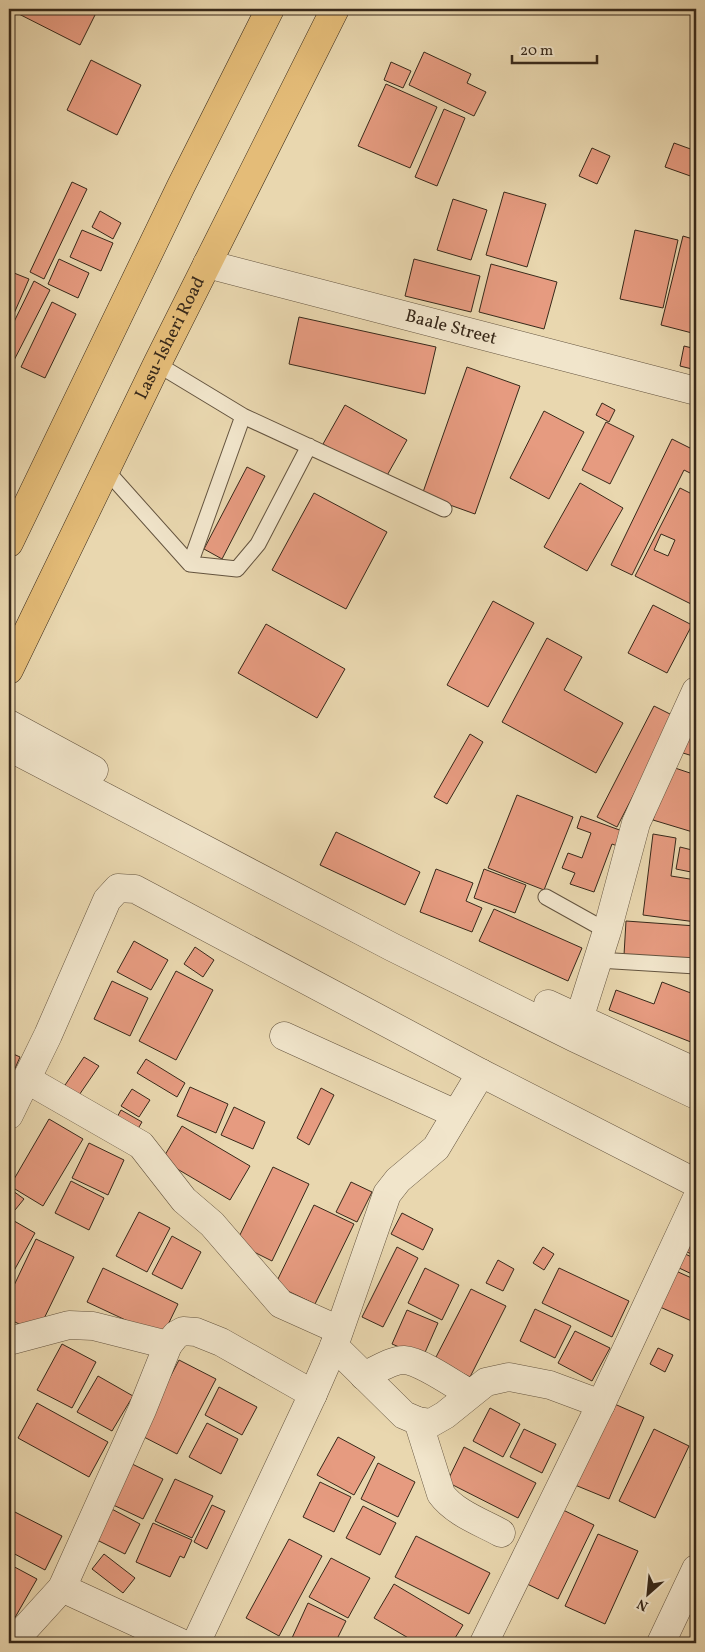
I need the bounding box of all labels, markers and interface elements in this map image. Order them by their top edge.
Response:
scale bar [512,32,598,64]
text: 20 m [520,41,553,62]
street label: Lasu-Isheri Road [129,272,211,404]
street label: Baale Street [402,303,500,351]
north arrow [622,1570,672,1620]
text: N [634,1593,652,1615]

